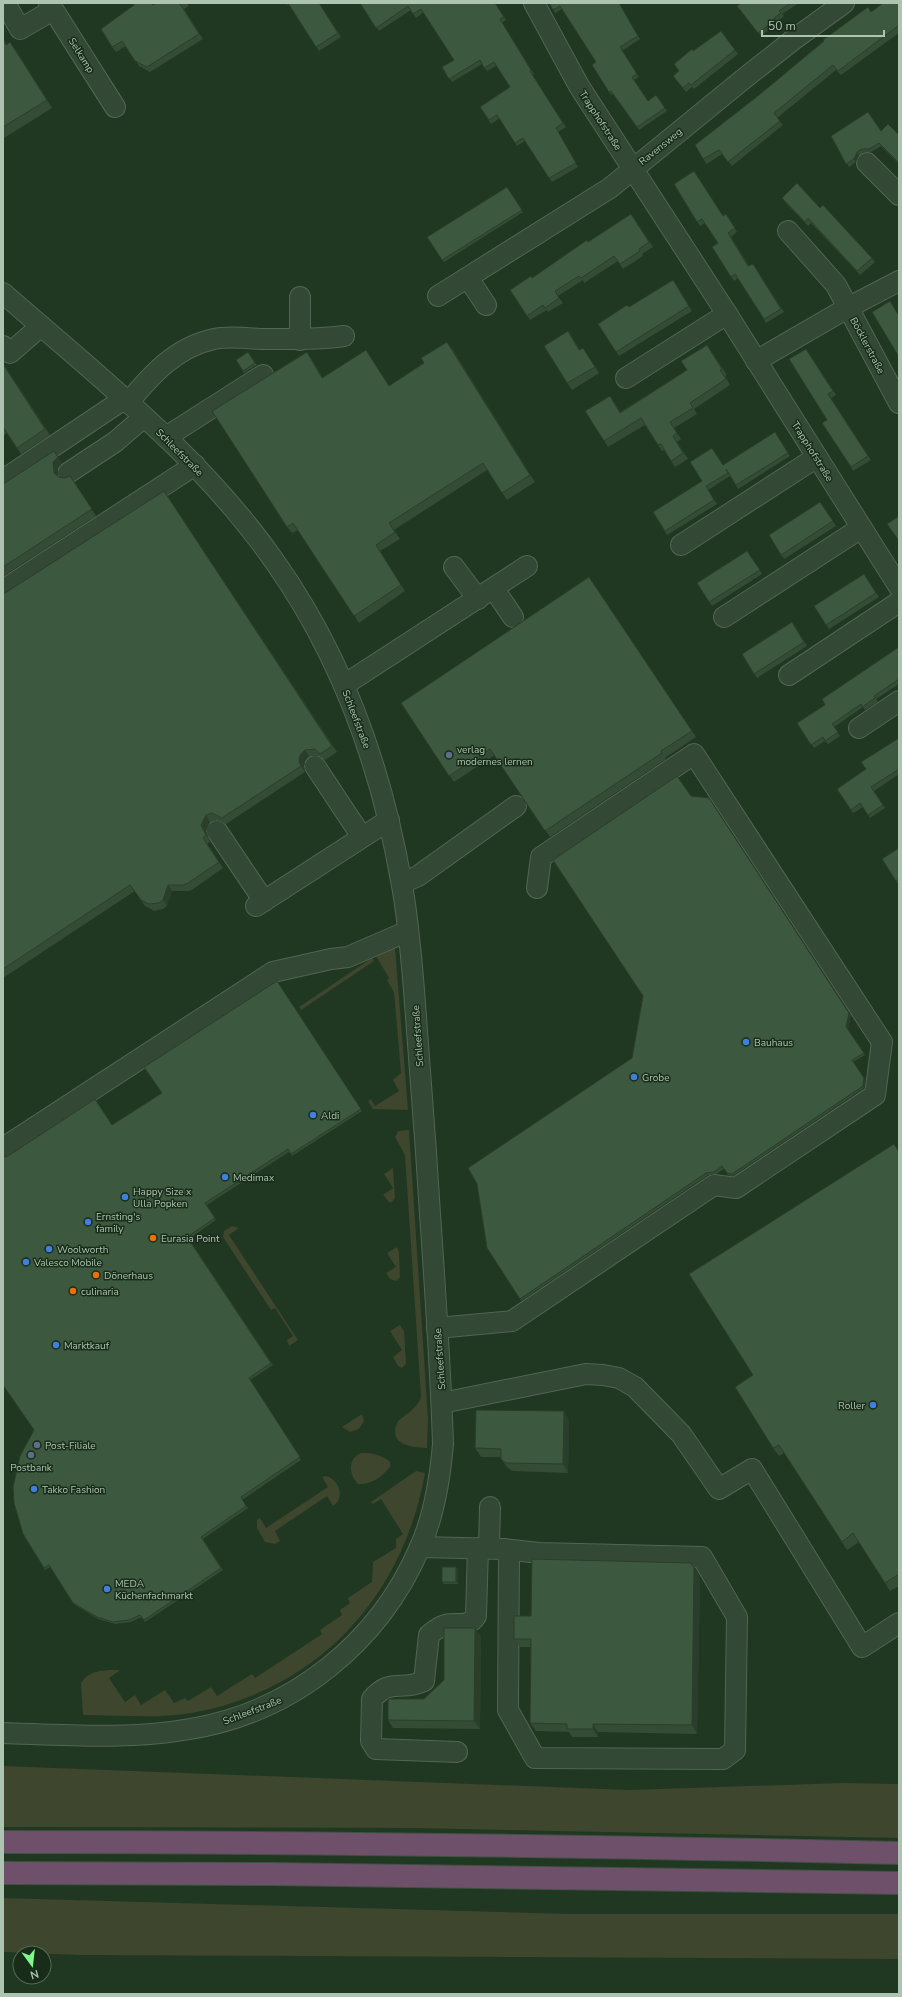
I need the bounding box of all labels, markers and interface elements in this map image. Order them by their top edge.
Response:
scale bar [762,12,884,38]
text: 50 m [768,18,796,34]
street label: Selkamp [65,35,98,76]
street label: Trapphofstraße [576,88,625,153]
street label: Ravensweg [636,125,685,169]
street label: Böcklerstraße [846,315,888,376]
street label: Trapphofstraße [788,419,836,484]
street label: Schleefstraße [152,426,206,480]
street label: Schleefstraße [338,688,374,751]
place label: verlag modernes lernen [457,743,533,769]
marker: verlag modernes lernen [444,750,454,760]
street label: Schleefstraße [409,1005,427,1067]
place label: Bauhaus [754,1036,793,1050]
marker: Bauhaus [741,1037,751,1047]
place label: Grobe [642,1071,670,1085]
marker: Grobe [629,1072,639,1082]
place label: Aldi [321,1109,339,1123]
marker: Aldi [308,1110,318,1120]
place label: Medimax [233,1171,275,1185]
marker: Medimax [220,1172,230,1182]
place label: Happy Size x Ulla Popken [133,1185,192,1211]
marker: Happy Size x Ulla Popken [120,1192,130,1202]
place label: Ernsting's family [96,1210,140,1236]
marker: Ernsting's family [83,1217,93,1227]
place label: Eurasia Point [161,1232,220,1246]
marker: Eurasia Point [148,1233,158,1243]
place label: Woolworth [57,1243,108,1257]
marker: Woolworth [44,1244,54,1254]
place label: Valesco Mobile [33,1256,102,1270]
marker: Valesco Mobile [21,1257,31,1267]
place label: Dönerhaus [104,1269,153,1283]
marker: Dönerhaus [91,1270,101,1280]
place label: culinaria [81,1285,119,1299]
marker: culinaria [68,1286,78,1296]
street label: Schleefstraße [431,1328,449,1390]
place label: Marktkauf [64,1339,110,1353]
marker: Marktkauf [51,1340,61,1350]
place label: Roller [838,1399,865,1413]
marker: Roller [868,1400,878,1410]
place label: Post-Filiale [45,1439,96,1453]
marker: Post-Filiale [32,1440,42,1450]
marker: Postbank [26,1450,36,1460]
place label: Postbank [10,1461,53,1475]
place label: Takko Fashion [42,1483,105,1497]
marker: Takko Fashion [29,1484,39,1494]
place label: MEDA Küchenfachmarkt [115,1577,193,1603]
marker: MEDA Küchenfachmarkt [102,1584,112,1594]
street label: Schleefstraße [221,1693,284,1729]
north arrow [12,1945,52,1985]
text: N [29,1966,40,1982]

